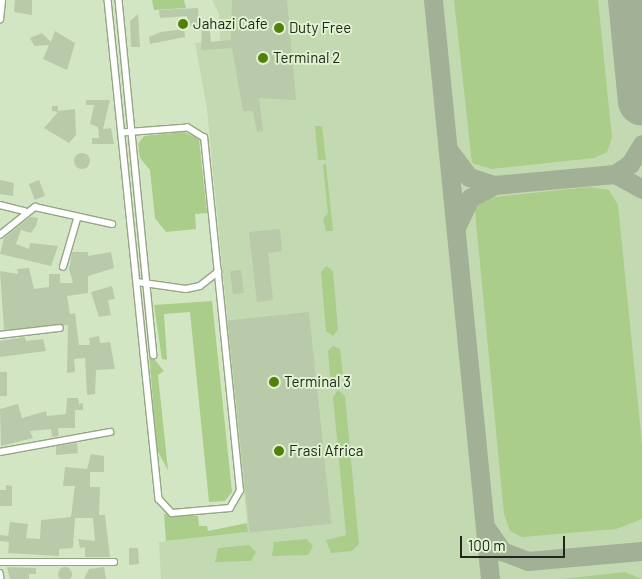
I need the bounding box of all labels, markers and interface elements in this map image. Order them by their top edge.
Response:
place label: Jahazi Cafe [193,15,268,33]
marker: Jahazi Cafe [177,18,189,30]
place label: Duty Free [289,19,351,37]
marker: Duty Free [273,22,285,34]
place label: Terminal 2 [273,49,340,67]
marker: Terminal 2 [257,52,269,64]
place label: Terminal 3 [284,373,351,391]
marker: Terminal 3 [268,376,280,388]
place label: Frasi Africa [289,442,363,460]
marker: Frasi Africa [273,445,285,457]
scale bar [462,526,567,558]
text: 100 m [468,536,506,554]

